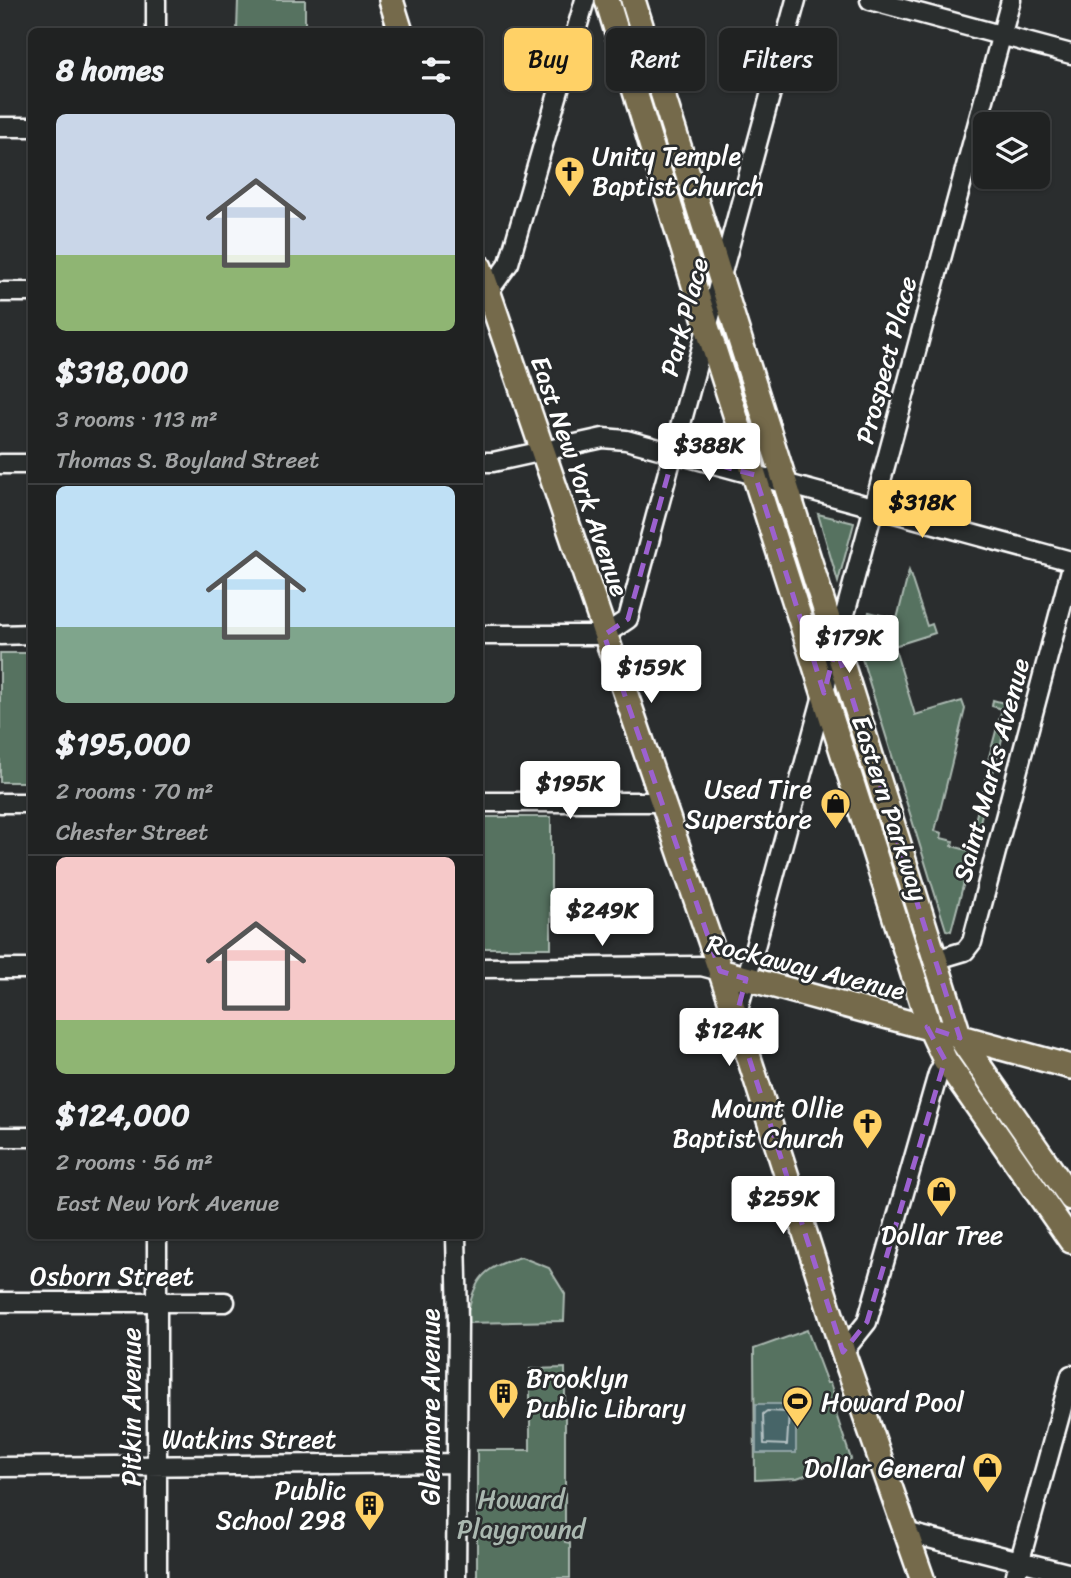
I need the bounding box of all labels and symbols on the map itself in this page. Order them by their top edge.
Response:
place label: Unity Temple Baptist Church [592,133,764,209]
church icon: Unity Temple Baptist Church [552,154,586,198]
street label: Park Place [646,252,722,382]
street label: Prospect Place [841,271,931,449]
street label: East New York Avenue [517,349,643,603]
pin: $388K [660,424,758,483]
pin: $318K [873,480,971,540]
pin: $179K [800,616,898,675]
pin: $159K [602,646,700,705]
street label: Saint Marks Avenue [939,652,1043,887]
street label: Eastern Parkway [838,709,942,908]
pin: $195K [521,762,619,821]
place label: Used Tire Superstore [685,766,812,842]
shop icon: Used Tire Superstore [818,787,852,831]
pin: $249K [553,888,651,948]
street label: Rockaway Avenue [702,920,911,1014]
pin: $124K [680,1009,778,1068]
place label: Mount Ollie Baptist Church [672,1085,844,1161]
church icon: Mount Ollie Baptist Church [850,1106,884,1150]
shop icon: Dollar Tree [925,1175,959,1219]
pin: $259K [734,1176,832,1236]
place label: Dollar Tree [881,1212,1003,1258]
street label: Osborn Street [30,1253,194,1299]
street label: Glenmore Avenue [407,1308,453,1506]
street label: Pitkin Avenue [108,1327,154,1487]
place label: Brooklyn Public Library [526,1355,686,1431]
building icon: Brooklyn Public Library [486,1376,520,1420]
place label: Howard Pool [821,1379,965,1425]
sports icon: Howard Pool [781,1385,815,1429]
street label: Watkins Street [162,1416,336,1462]
place label: Dollar General [804,1445,966,1491]
shop icon: Dollar General [971,1451,1005,1495]
place label: Public School 298 [216,1467,346,1543]
park label: Howard Playground [457,1476,587,1552]
building icon: Public School 298 [352,1488,386,1532]

